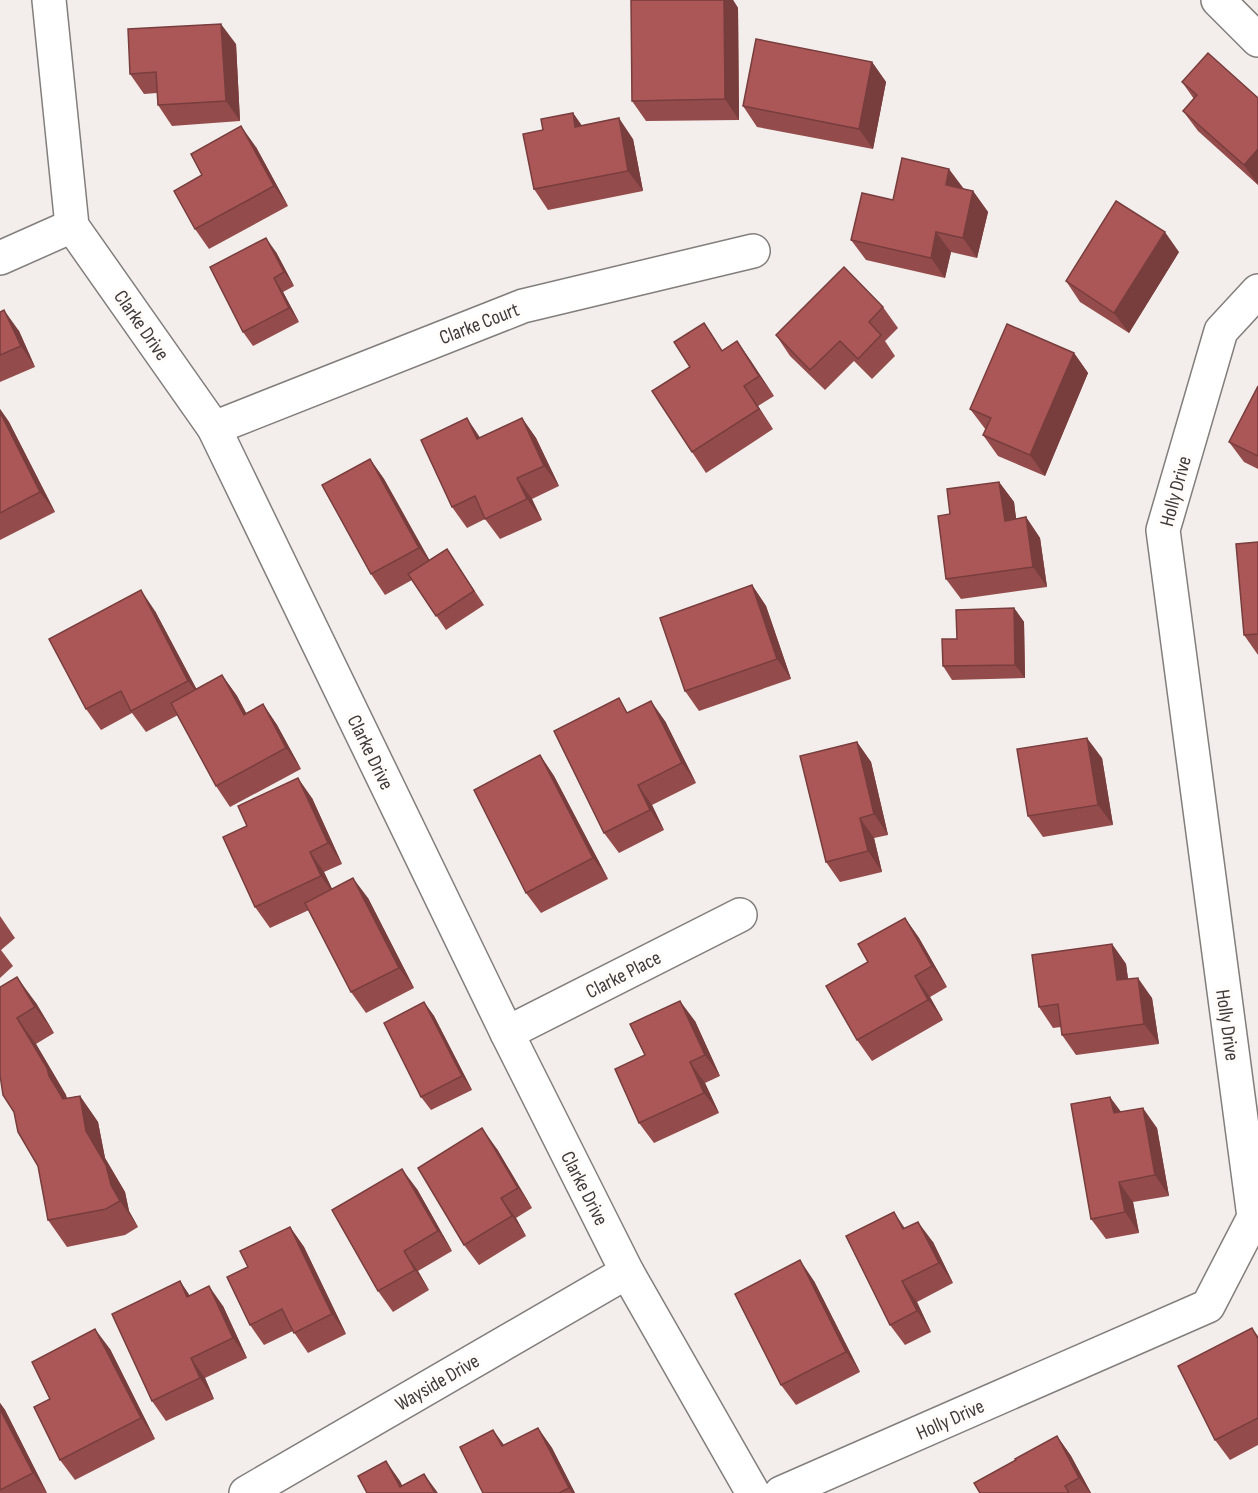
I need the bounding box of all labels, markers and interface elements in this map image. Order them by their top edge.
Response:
street label: Clarke Drive [108,286,174,365]
street label: Clarke Court [436,298,523,350]
street label: Holly Drive [1155,454,1197,529]
street label: Clarke Drive [342,711,398,794]
street label: Clarke Place [582,946,665,1004]
street label: Holly Drive [1210,988,1244,1062]
street label: Clarke Drive [555,1147,613,1230]
street label: Wayside Drive [391,1349,484,1417]
street label: Holly Drive [913,1394,988,1445]

